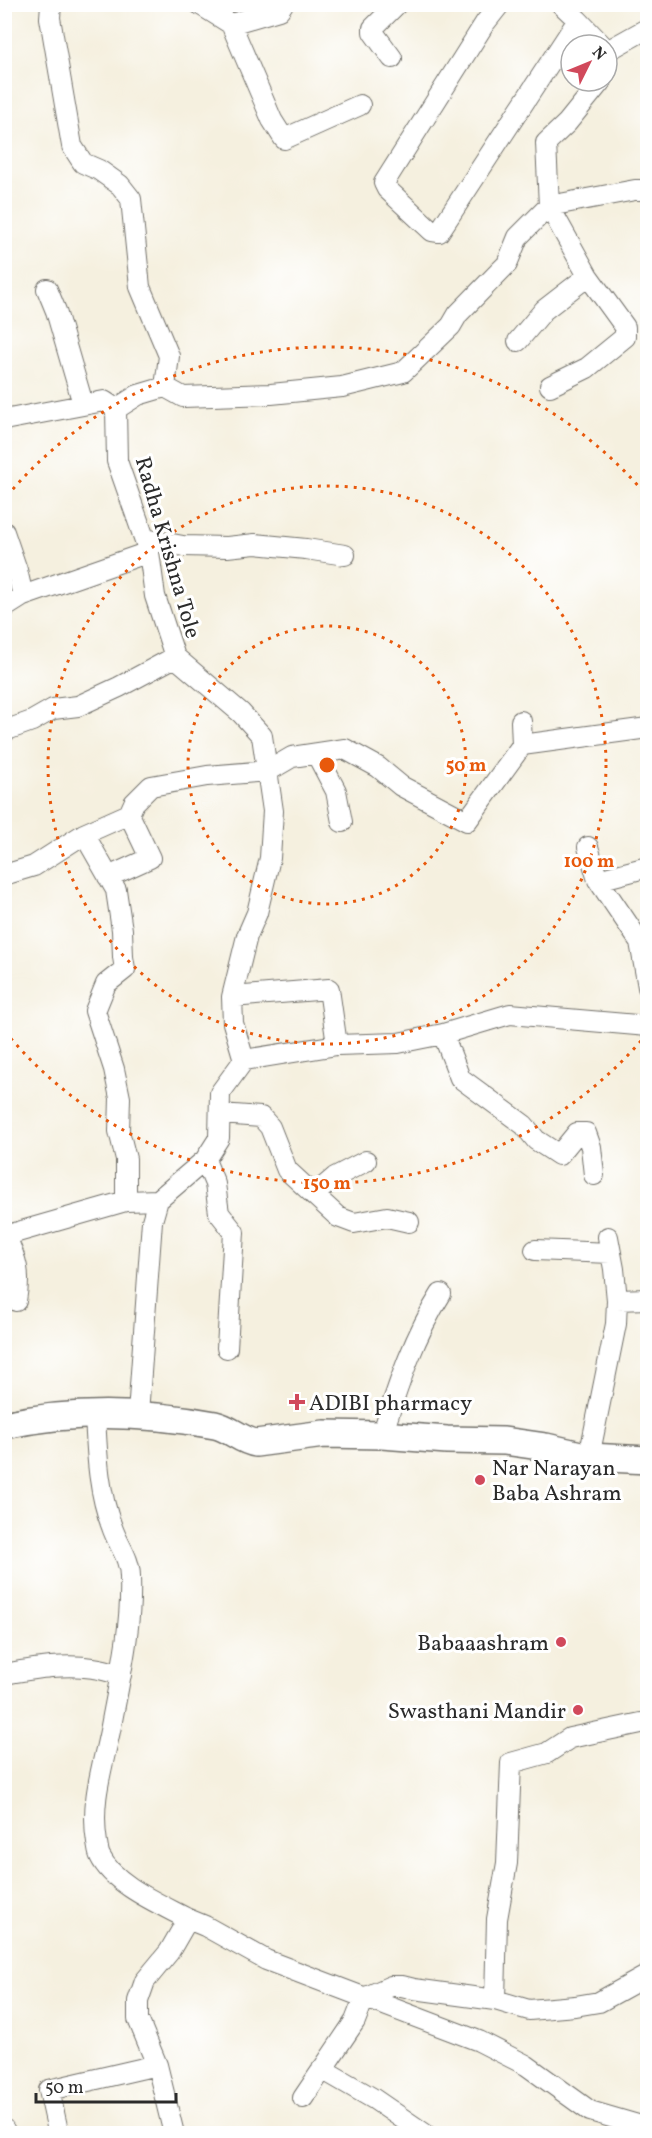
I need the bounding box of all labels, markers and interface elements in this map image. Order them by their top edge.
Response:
north arrow [559,33,619,93]
text: N [586,42,611,66]
street label: Radha Krishna Tole [126,453,207,642]
text: 50 m [446,754,486,779]
centre of rings [317,755,337,775]
text: 100 m [564,850,614,875]
text: 150 m [303,1172,351,1197]
place label: ADIBI pharmacy [309,1389,472,1420]
marker: ADIBI pharmacy [290,1395,304,1409]
place label: Nar Narayan Baba Ashram [492,1454,622,1510]
marker: Nar Narayan Baba Ashram [473,1473,487,1487]
place label: Babaaashram [417,1629,549,1660]
marker: Babaaashram [554,1635,568,1649]
place label: Swasthani Mandir [388,1697,566,1728]
marker: Swasthani Mandir [571,1703,585,1717]
scale bar [36,2066,176,2104]
text: 50 m [45,2076,84,2101]

